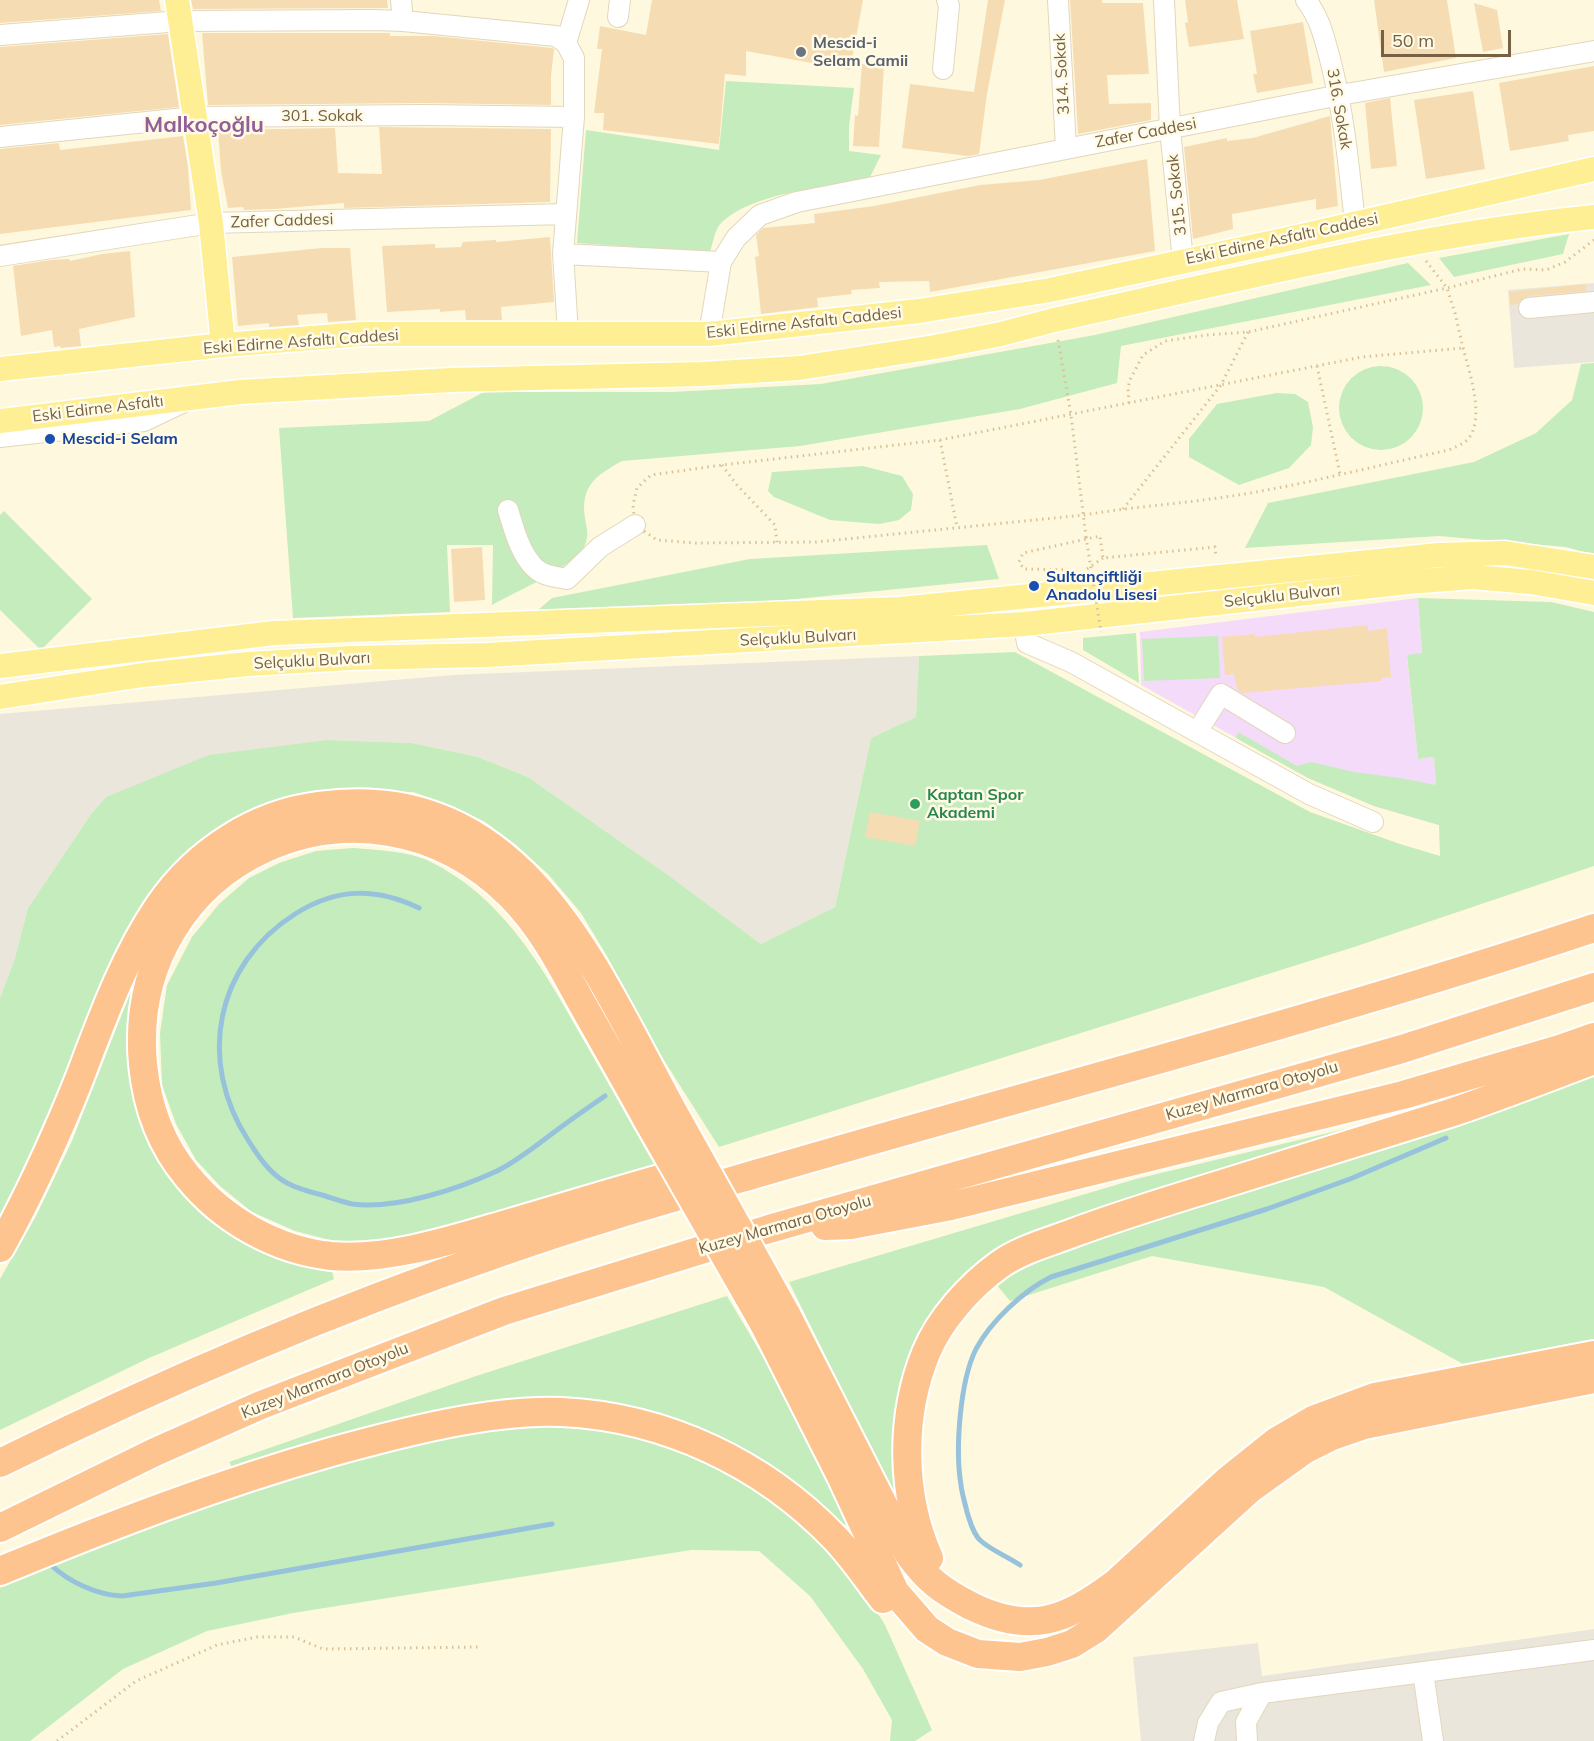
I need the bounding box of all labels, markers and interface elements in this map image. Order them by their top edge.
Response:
scale bar [1384,18,1514,56]
text: 50 m [1392,29,1434,52]
place label: Mescid-i Selam Camii [813,33,908,71]
street label: 314. Sokak [1050,33,1074,115]
marker: Mescid-i Selam Camii [794,45,808,59]
street label: 316. Sokak [1322,67,1356,151]
street label: 301. Sokak [281,106,363,126]
district label: Malkoçoğlu [144,112,264,138]
street label: Zafer Caddesi [1094,114,1198,152]
street label: 315. Sokak [1163,153,1191,237]
street label: Eski Edirne Asfaltı Caddesi [1184,209,1380,269]
street label: Zafer Caddesi [230,210,334,232]
street label: Eski Edirne Asfaltı Caddesi [705,303,903,343]
street label: Eski Edirne Asfaltı Caddesi [203,326,399,358]
street label: Eski Edirne Asfaltı [31,391,165,427]
place label: Mescid-i Selam [62,429,178,449]
marker: Mescid-i Selam [43,432,57,446]
place label: Sultançiftliği Anadolu Lisesi [1046,567,1157,605]
marker: Sultançiftliği Anadolu Lisesi [1027,579,1041,593]
street label: Selçuklu Bulvarı [1223,580,1341,612]
street label: Selçuklu Bulvarı [739,625,857,651]
street label: Selçuklu Bulvarı [253,648,371,674]
place label: Kaptan Spor Akademi [927,785,1023,823]
marker: Kaptan Spor Akademi [908,797,922,811]
street label: Kuzey Marmara Otoyolu [1164,1057,1340,1125]
street label: Kuzey Marmara Otoyolu [697,1191,873,1259]
street label: Kuzey Marmara Otoyolu [239,1339,411,1423]

